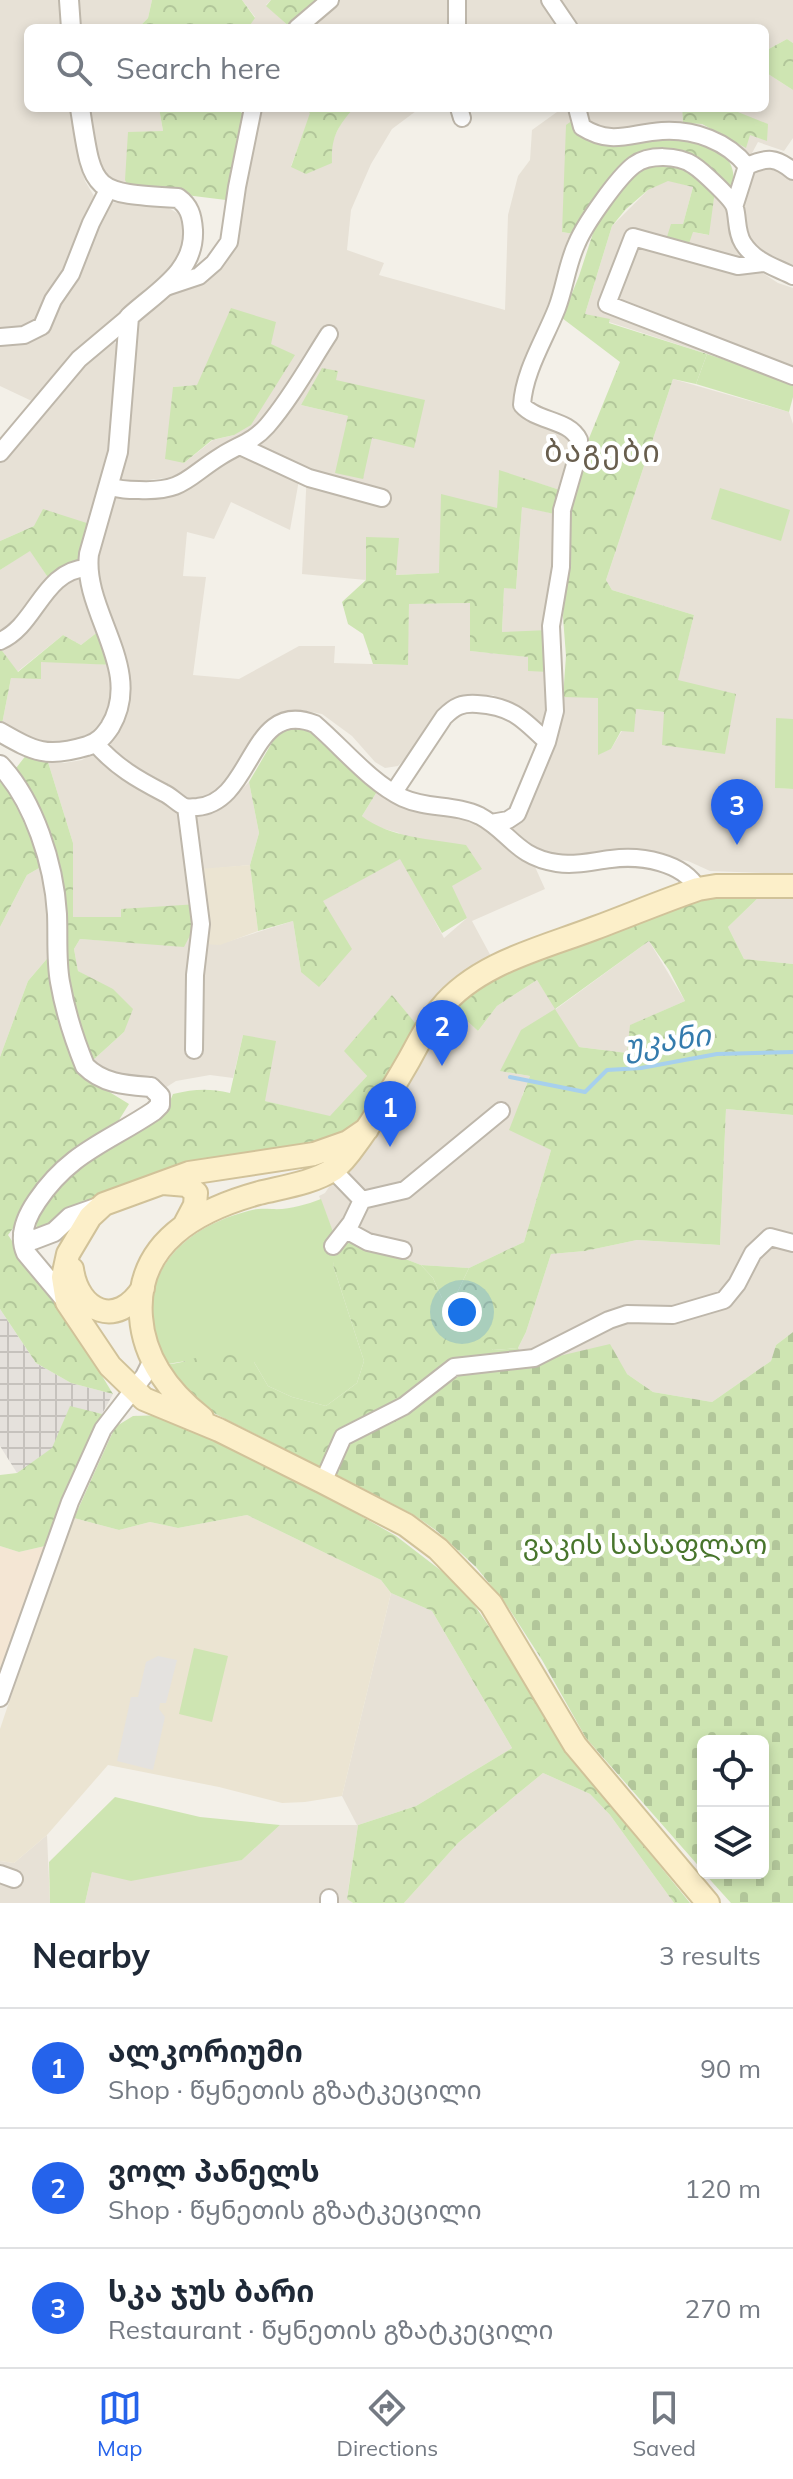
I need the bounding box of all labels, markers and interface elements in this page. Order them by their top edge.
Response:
search box [24,24,769,112]
icon: search [52,46,96,90]
text: Search here [116,49,281,87]
district label: ბაგები [544,432,662,470]
pin: 3 [711,779,763,845]
pin: 2 [416,1000,468,1066]
water label: უკანი [621,1015,714,1065]
pin: 1 [364,1081,416,1147]
your location [442,1292,482,1332]
park label: ვაკის სასაფლაო [523,1526,767,1561]
map controls [697,1735,769,1879]
button: locate [697,1735,769,1807]
button: layers [697,1807,769,1879]
text: Nearby [32,1934,150,1977]
text: 3 results [659,1939,761,1972]
text: ალკორიუმი [108,2032,303,2070]
text: 1 [50,2052,66,2085]
text: 90 m [700,2052,761,2085]
text: Shop · წყნეთის გზატკეცილი [108,2073,482,2106]
text: ვოლ პანელს [108,2152,320,2190]
text: 2 [50,2172,66,2205]
text: 120 m [685,2172,761,2205]
text: Shop · წყნეთის გზატკეცილი [108,2193,482,2226]
text: სკა ჯუს ბარი [108,2272,314,2310]
text: 3 [50,2292,66,2325]
text: 270 m [685,2292,761,2325]
text: Restaurant · წყნეთის გზატკეცილი [108,2313,553,2346]
tab: Map [97,2386,142,2462]
tab: Directions [337,2386,438,2462]
tab: Saved [632,2386,696,2462]

